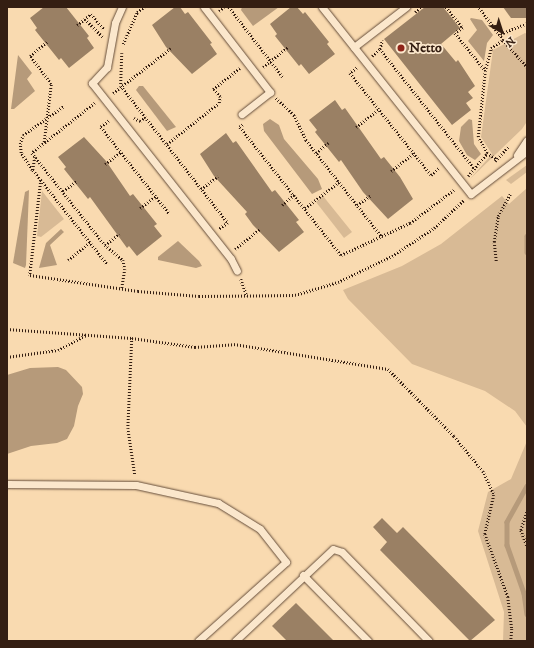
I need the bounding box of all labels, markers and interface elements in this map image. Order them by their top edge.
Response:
north arrow [482,12,522,52]
text: N [502,33,517,50]
place label: Netto [409,40,442,56]
marker: Netto [396,43,406,53]

